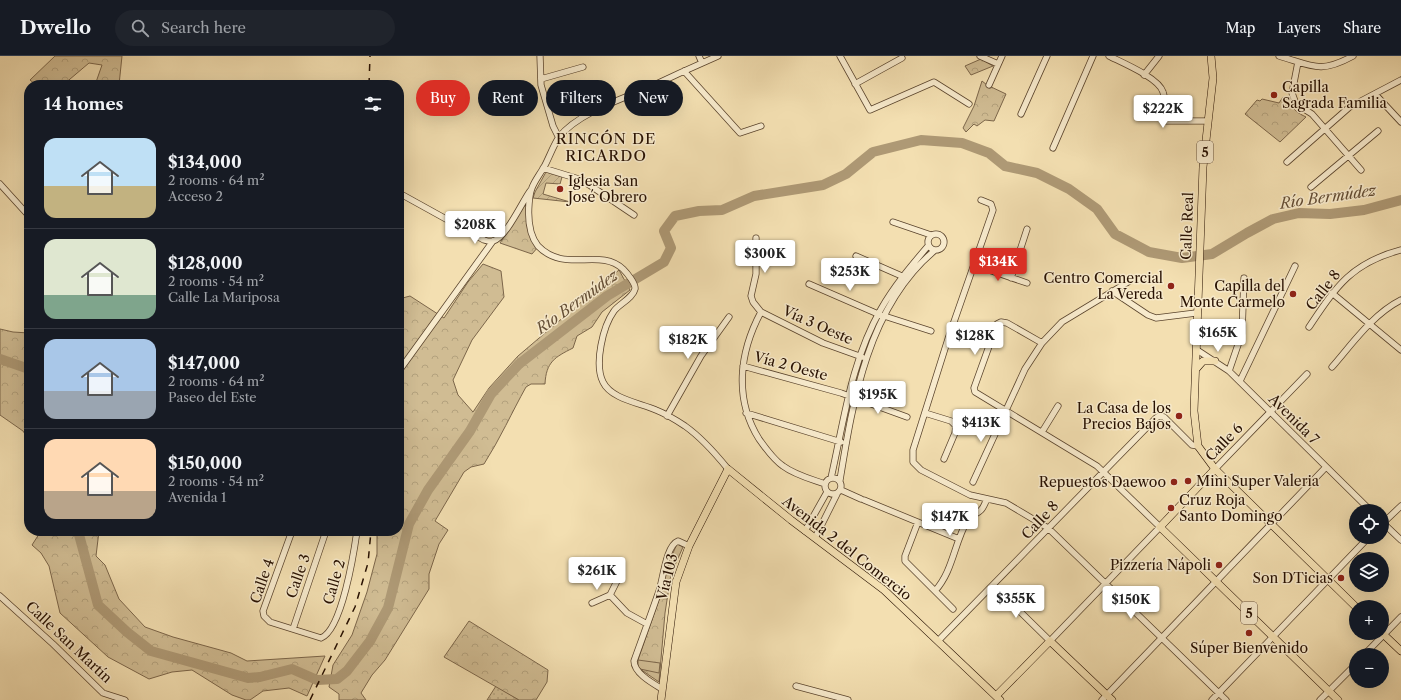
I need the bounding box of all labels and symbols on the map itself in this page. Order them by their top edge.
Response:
place label: Capilla Sagrada Familia [1282,78,1387,112]
marker: Capilla Sagrada Familia [1269,90,1279,100]
pin: $222K [1135,95,1191,129]
district label: RINCÓN DE RICARDO [556,129,656,165]
road number: 5 [1197,141,1213,163]
place label: Iglesia San José Obrero [566,172,647,206]
water label: Río Bermúdez [1278,180,1378,213]
marker: Iglesia San José Obrero [555,184,565,194]
street label: Calle Real [1177,192,1197,260]
pin: $208K [447,211,503,245]
pin: $300K [737,240,793,274]
pin: $134K [970,248,1026,282]
pin: $253K [822,258,878,292]
water label: Río Bermúdez [531,265,622,338]
street label: Calle 8 [1302,266,1344,314]
place label: Centro Comercial La Vereda [1044,269,1164,303]
place label: Capilla del Monte Carmelo [1180,277,1285,311]
marker: Centro Comercial La Vereda [1166,281,1176,291]
marker: Capilla del Monte Carmelo [1288,289,1298,299]
street label: Vía 3 Oeste [779,301,856,349]
pin: $165K [1190,319,1246,353]
pin: $128K [947,322,1003,356]
pin: $182K [660,326,716,360]
street label: Vía 2 Oeste [751,347,830,384]
pin: $195K [850,381,906,415]
street label: Avenida 7 [1264,389,1323,448]
place label: La Casa de los Precios Bajos [1077,399,1171,433]
pin: $413K [953,409,1009,443]
marker: La Casa de los Precios Bajos [1174,411,1184,421]
street label: Calle 6 [1201,419,1247,465]
place label: Mini Super Valeria [1196,472,1320,490]
place label: Repuestos Daewoo [1039,473,1166,491]
marker: Mini Super Valeria [1183,476,1193,486]
marker: Repuestos Daewoo [1169,477,1179,487]
street label: Avenida 2 del Comercio [778,491,915,604]
place label: Cruz Roja Santo Domingo [1179,491,1283,525]
street label: Calle 8 [1018,497,1062,543]
pin: $147K [922,503,978,537]
marker: Cruz Roja Santo Domingo [1166,503,1176,513]
street label: Calle 3 [282,551,314,601]
street label: Vía 103 [652,552,681,603]
street label: Calle 4 [246,556,278,606]
place label: Pizzería Nápoli [1110,556,1211,574]
street label: Calle 2 [319,557,349,607]
pin: $261K [569,557,625,591]
marker: Pizzería Nápoli [1214,560,1224,570]
place label: Son DTicias [1253,569,1333,587]
marker: Son DTicias [1336,573,1346,583]
pin: $355K [988,585,1044,619]
pin: $150K [1103,586,1159,620]
street label: Calle San Martín [22,597,116,687]
road number: 5 [1241,602,1257,624]
marker: Súper Bienvenido [1244,628,1254,638]
place label: Súper Bienvenido [1190,639,1308,657]

